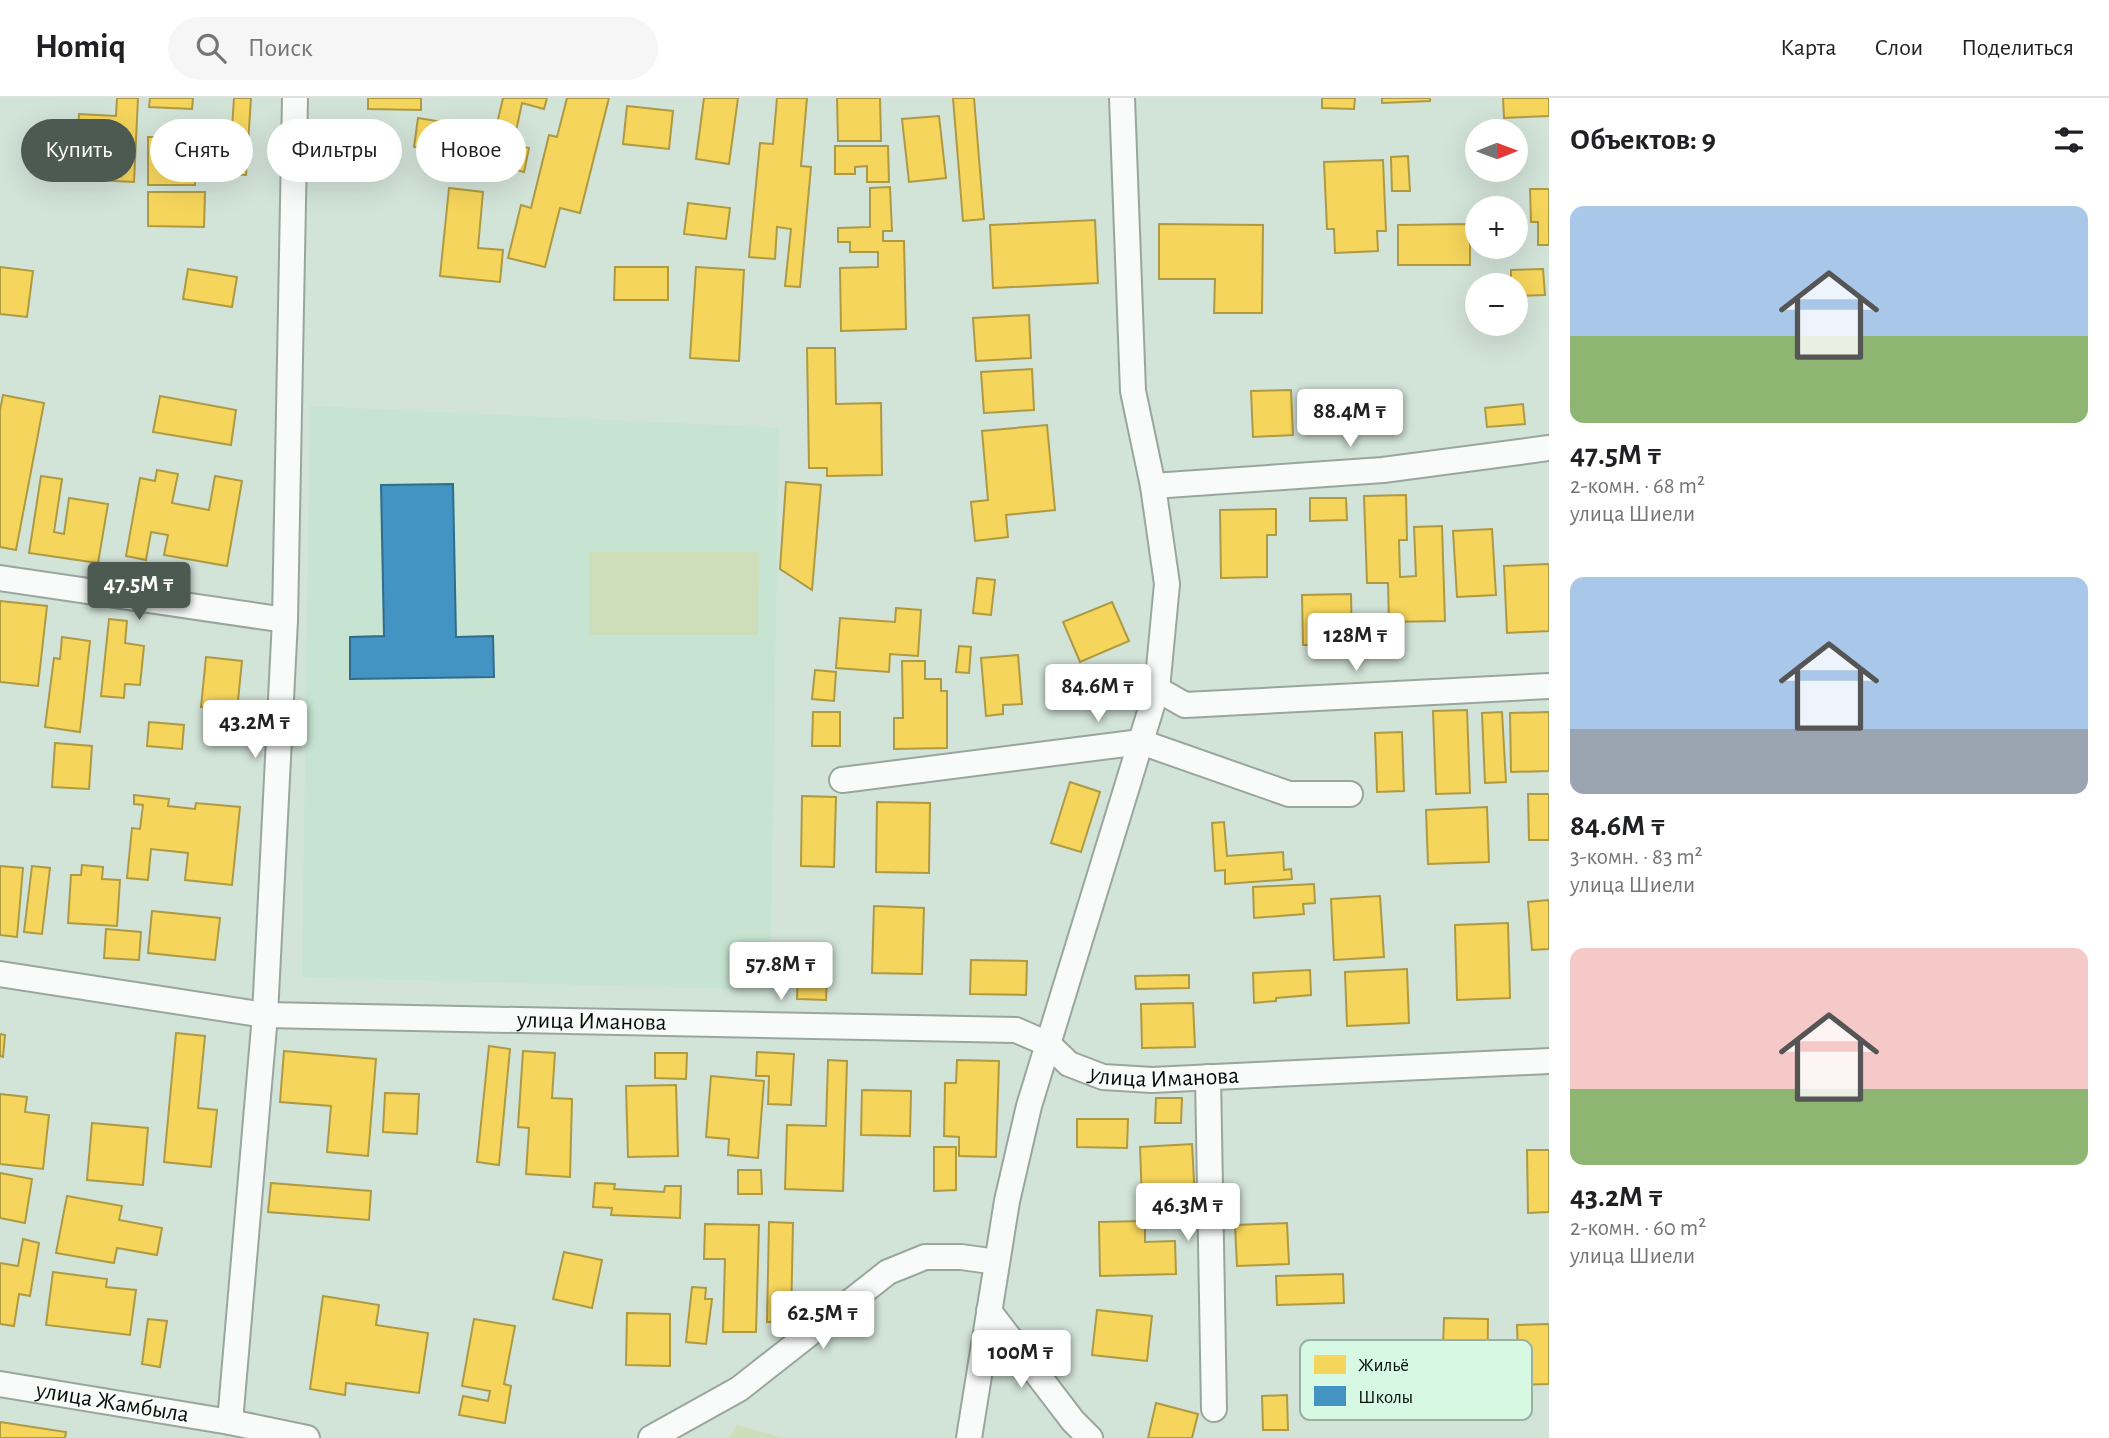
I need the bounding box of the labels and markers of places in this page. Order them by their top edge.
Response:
pin: 88.4M ₸ [1285,390,1415,449]
pin: 47.5M ₸ [74,562,204,622]
pin: 128M ₸ [1299,614,1413,673]
pin: 84.6M ₸ [1033,664,1163,724]
pin: 43.2M ₸ [190,700,320,760]
pin: 57.8M ₸ [716,942,846,1002]
pin: 46.3M ₸ [1123,1184,1253,1243]
pin: 62.5M ₸ [758,1292,888,1351]
pin: 100M ₸ [964,1330,1078,1390]

